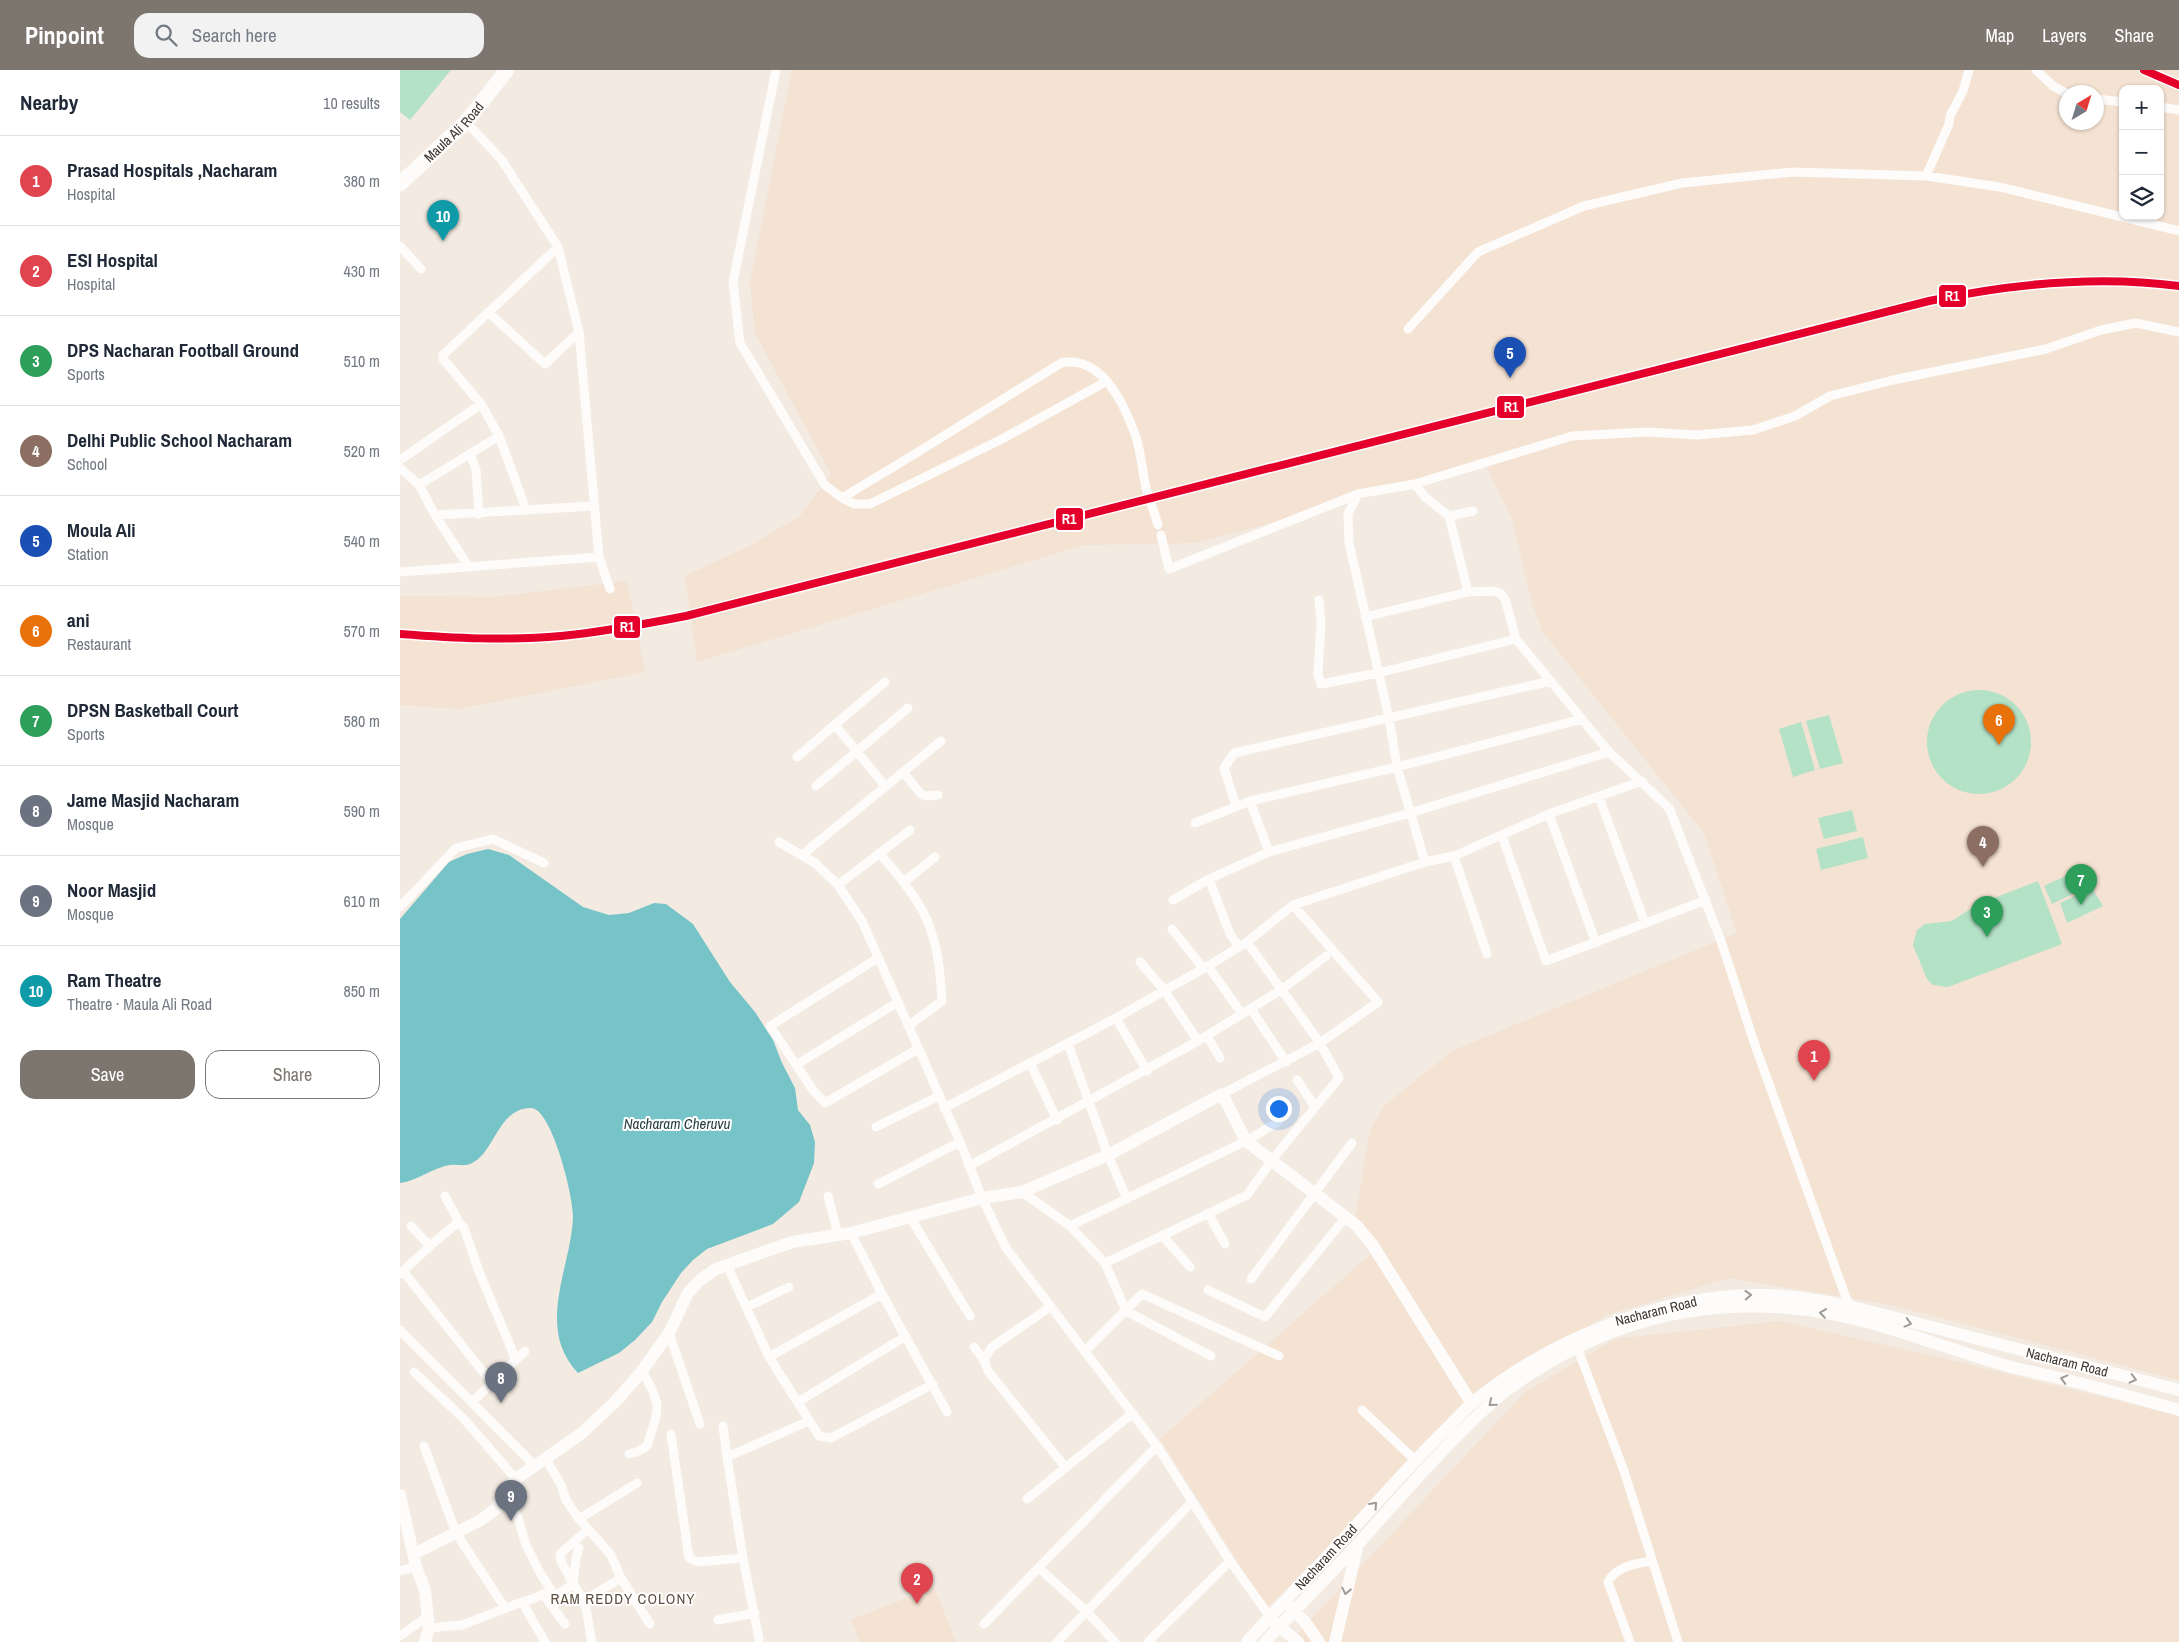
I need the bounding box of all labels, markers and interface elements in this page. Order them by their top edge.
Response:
search box [134,13,484,58]
text: Pinpoint [25,19,104,51]
icon: search [152,21,180,49]
text: Search here [192,22,277,48]
text: Map [1986,23,2014,48]
text: Layers [2042,23,2087,48]
text: Share [2115,23,2154,48]
north arrow [2059,85,2104,130]
map controls [2119,85,2164,220]
button: + [2119,85,2164,130]
text: Nearby [20,88,78,117]
text: 10 results [323,92,380,114]
street label: Maula Ali Road [420,98,488,166]
button: − [2119,130,2164,175]
text: Prasad Hospitals ,Nacharam [67,157,277,183]
text: 1 [32,170,40,192]
text: 380 m [344,170,380,192]
button: layers [2119,175,2164,220]
text: Hospital [67,183,115,205]
pin: 10 [427,200,459,241]
text: ESI Hospital [67,247,158,273]
text: 2 [32,260,40,282]
text: 430 m [344,260,380,282]
text: Hospital [67,273,115,295]
line badge: R1 [1938,284,1967,308]
text: R1 [1945,287,1960,305]
text: DPS Nacharan Football Ground [67,337,299,363]
pin: 5 [1494,337,1526,378]
text: 3 [32,350,40,372]
text: 510 m [344,350,380,372]
text: Sports [67,363,105,385]
line badge: R1 [1496,395,1525,419]
text: R1 [1504,398,1519,416]
text: Delhi Public School Nacharam [67,427,292,453]
text: 4 [32,440,40,462]
text: 520 m [344,440,380,462]
text: School [67,453,107,475]
line badge: R1 [1055,507,1084,531]
text: R1 [1062,510,1077,528]
text: Moula Ali [67,517,136,543]
text: 5 [32,530,40,552]
text: 540 m [344,530,380,552]
text: Station [67,543,109,565]
text: ani [67,607,90,633]
line badge: R1 [613,615,641,639]
text: R1 [620,618,635,636]
text: 6 [32,620,40,642]
text: 570 m [344,620,380,642]
text: Restaurant [67,633,131,655]
text: DPSN Basketball Court [67,697,238,723]
pin: 6 [1983,704,2015,745]
text: 7 [32,710,40,732]
text: 580 m [344,710,380,732]
text: Sports [67,723,105,745]
text: Jame Masjid Nacharam [67,787,239,813]
text: 8 [32,800,40,822]
text: 590 m [344,800,380,822]
text: Mosque [67,813,114,835]
pin: 4 [1967,826,1999,867]
pin: 7 [2065,864,2097,905]
text: Noor Masjid [67,877,156,903]
text: 9 [32,890,40,912]
text: 610 m [344,890,380,912]
pin: 3 [1971,896,2003,937]
text: Mosque [67,903,114,925]
text: Ram Theatre [67,967,161,993]
text: 10 [29,980,43,1002]
text: 850 m [344,980,380,1002]
text: Theatre · Maula Ali Road [67,993,212,1015]
pin: 1 [1798,1040,1830,1081]
button: Save [20,1050,195,1099]
button: Share [205,1050,380,1099]
your location [1266,1096,1292,1122]
water label: Nacharam Cheruvu [624,1113,730,1134]
one-way arrow [1745,1290,1753,1300]
street label: Nacharam Road [1613,1292,1699,1330]
one-way arrow [1819,1308,1827,1319]
one-way arrow [1903,1317,1912,1328]
street label: Nacharam Road [2024,1343,2110,1381]
pin: 8 [485,1362,517,1403]
one-way arrow [2129,1373,2138,1384]
one-way arrow [2060,1374,2069,1385]
one-way arrow [1489,1397,1498,1405]
pin: 9 [495,1480,527,1521]
one-way arrow [1369,1501,1378,1510]
street label: Nacharam Road [1291,1520,1361,1594]
pin: 2 [901,1563,933,1604]
one-way arrow [1341,1587,1352,1596]
district label: RAM REDDY COLONY [551,1588,695,1609]

